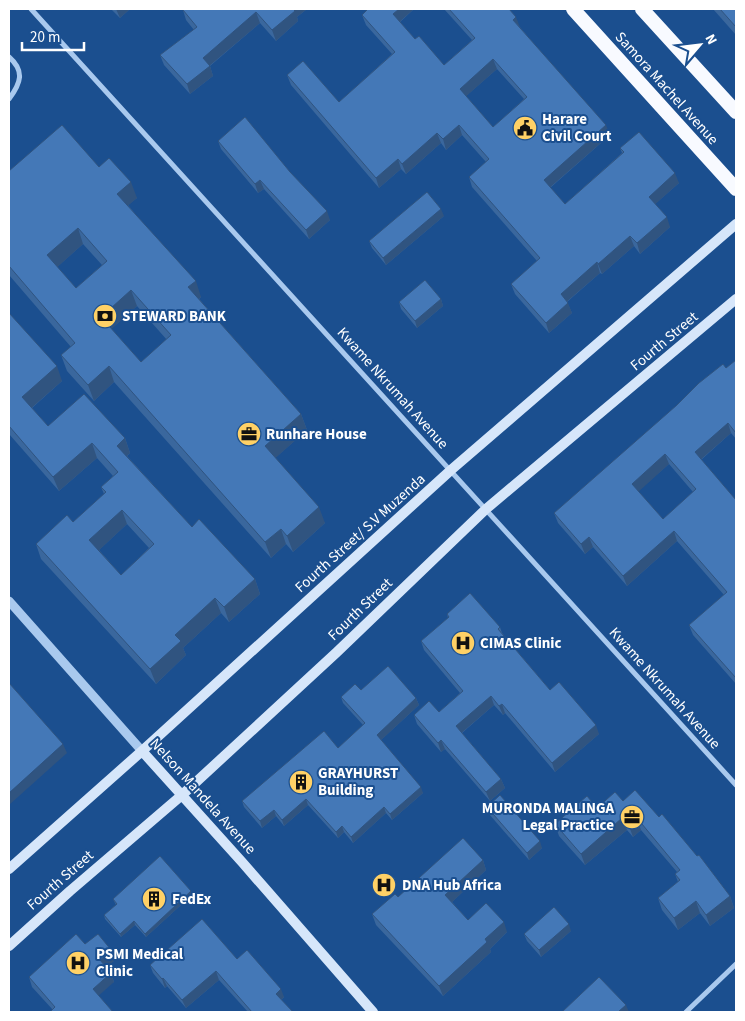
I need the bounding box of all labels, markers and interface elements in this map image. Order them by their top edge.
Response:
scale bar [22,20,85,52]
north arrow [675,20,725,70]
text: 20 m [30,27,60,48]
street label: Samora Machel Avenue [610,27,723,149]
text: N [700,31,722,48]
place label: Harare Civil Court [542,109,612,147]
public building icon: Harare Civil Court [512,115,538,141]
bank icon: STEWARD BANK [92,303,118,329]
place label: STEWARD BANK [122,306,227,327]
street label: Fourth Street [626,307,703,376]
street label: Kwame Nkrumah Avenue [332,323,453,454]
office icon: Runhare House [236,421,262,447]
place label: Runhare House [266,424,367,445]
street label: Fourth Street/ S.V Muzenda [290,469,430,598]
street label: Fourth Street [323,573,397,646]
street label: Kwame Nkrumah Avenue [604,623,725,754]
hospital icon: CIMAS Clinic [450,630,476,656]
place label: CIMAS Clinic [480,633,562,654]
street label: Nelson Mandela Avenue [145,734,260,859]
place label: GRAYHURST Building [318,763,398,801]
building icon: GRAYHURST Building [288,769,314,795]
place label: MURONDA MALINGA Legal Practice [482,798,614,836]
office icon: MURONDA MALINGA Legal Practice [619,804,645,830]
street label: Fourth Street [22,845,98,915]
hospital icon: DNA Hub Africa [371,872,397,898]
place label: DNA Hub Africa [402,875,502,896]
building icon: FedEx [141,886,167,912]
place label: FedEx [172,889,212,910]
place label: PSMI Medical Clinic [96,944,184,982]
hospital icon: PSMI Medical Clinic [65,950,91,976]

